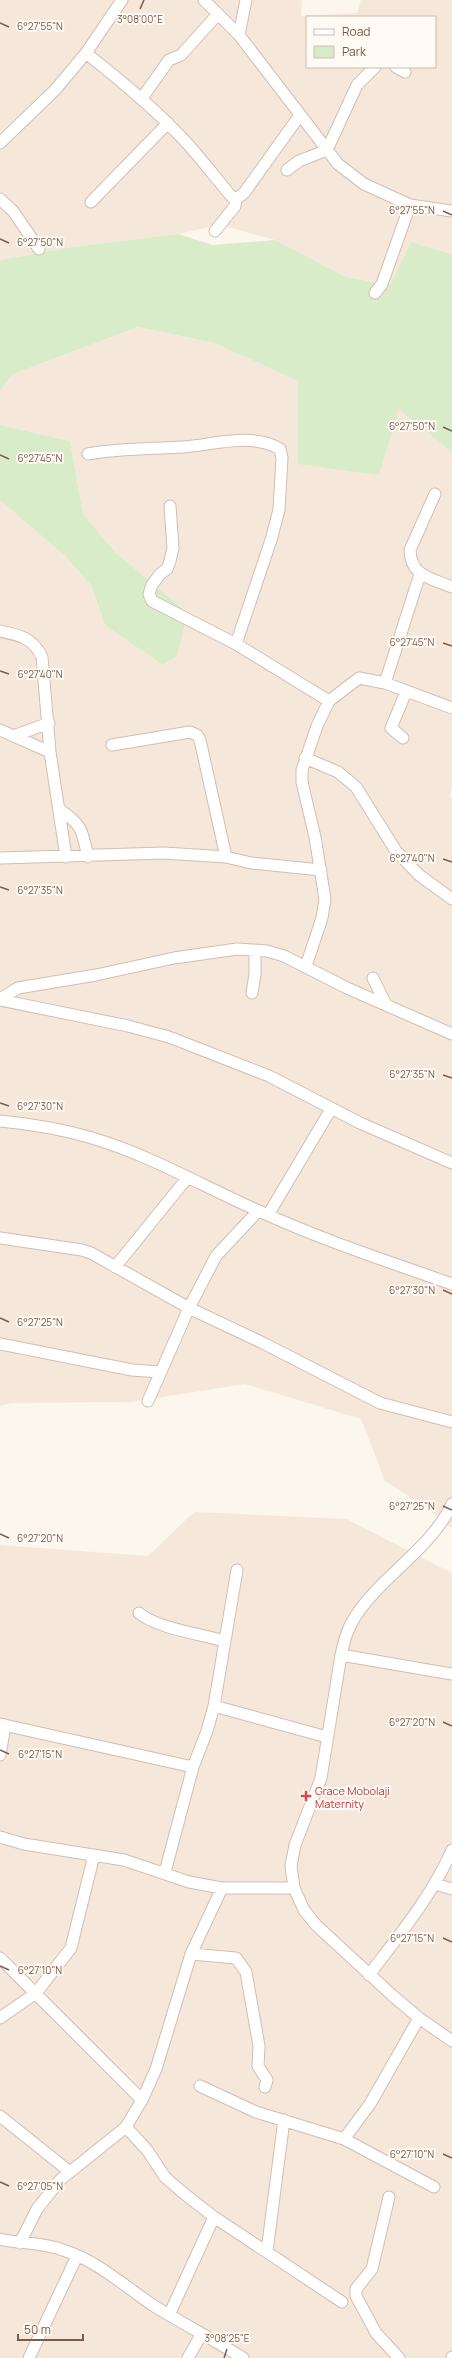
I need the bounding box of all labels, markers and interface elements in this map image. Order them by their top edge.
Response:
text: 3°08'00"E [117,12,163,26]
legend [306,16,436,68]
text: 6°27'55"N [17,19,63,33]
text: Road [342,23,370,40]
text: Park [342,43,367,60]
text: 6°27'55"N [389,203,435,217]
text: 6°27'50"N [17,235,63,249]
text: 6°27'50"N [389,419,435,433]
text: 6°27'45"N [18,451,63,465]
text: 6°27'45"N [390,635,435,649]
text: 6°27'40"N [17,667,63,681]
text: 6°27'40"N [389,851,435,865]
text: 6°27'35"N [17,883,63,897]
text: 6°27'35"N [389,1067,435,1081]
text: 6°27'30"N [17,1099,63,1113]
text: 6°27'30"N [389,1283,435,1297]
text: 6°27'25"N [17,1315,63,1329]
text: 6°27'25"N [389,1499,435,1513]
text: 6°27'20"N [17,1531,63,1545]
text: 6°27'20"N [389,1715,435,1729]
text: 6°27'15"N [18,1747,62,1761]
place label: Grace Mobolaji Maternity [315,1783,390,1811]
marker: Grace Mobolaji Maternity [300,1790,312,1802]
text: 6°27'15"N [390,1931,434,1945]
text: 6°27'10"N [18,1963,62,1977]
text: 6°27'10"N [390,2147,434,2161]
text: 6°27'05"N [17,2179,63,2193]
scale bar [18,2316,83,2342]
text: 50 m [24,2321,51,2338]
text: 3°08'25"E [204,2331,250,2345]

